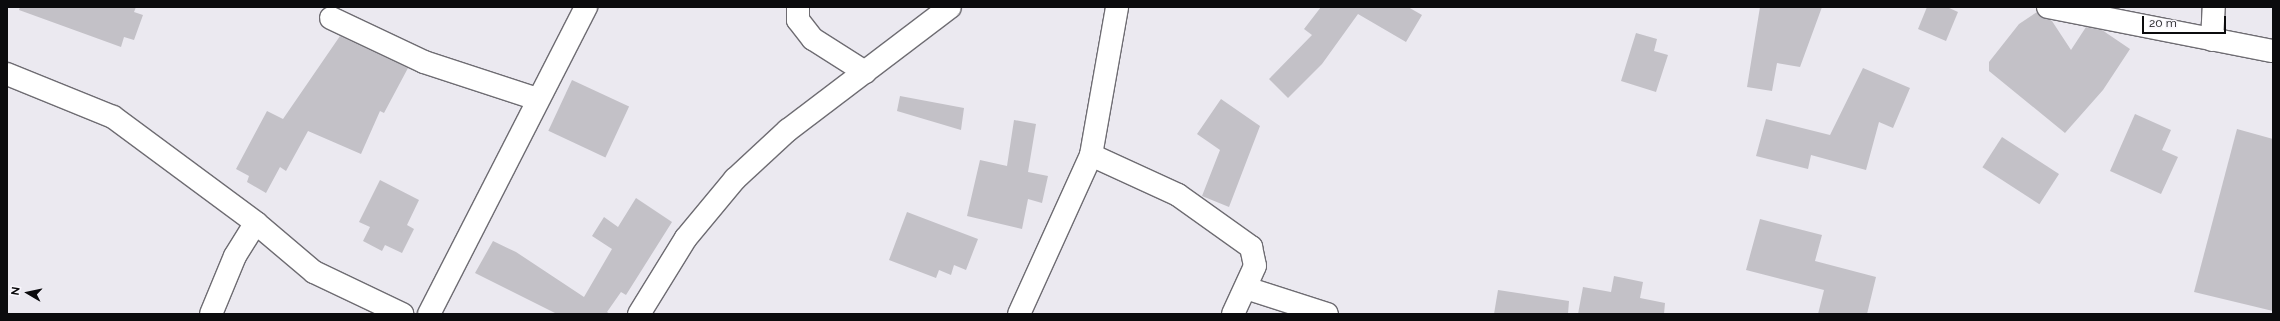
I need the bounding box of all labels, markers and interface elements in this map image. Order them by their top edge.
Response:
scale bar [2144,8,2228,34]
text: 20 m [2149,16,2177,30]
north arrow [8,273,48,313]
text: N [9,286,23,296]

